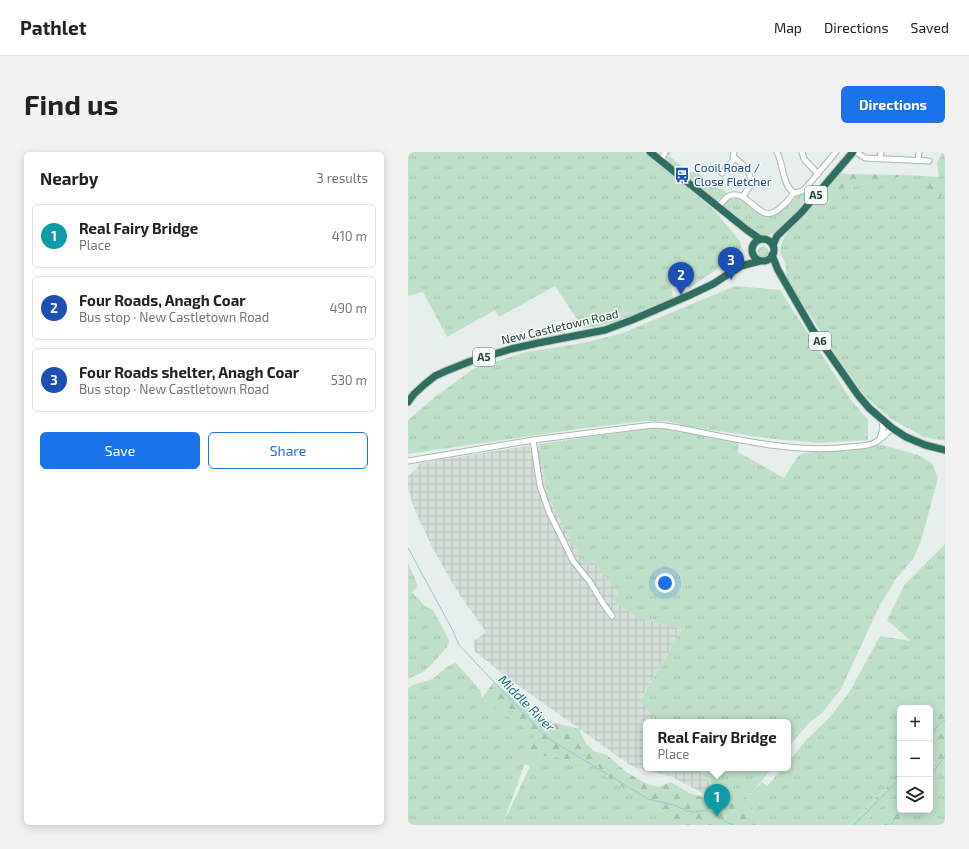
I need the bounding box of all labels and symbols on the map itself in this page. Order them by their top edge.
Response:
place label: Cooil Road / Close Fletcher [694,160,772,188]
bus stop icon: Cooil Road / Close Fletcher [673,166,691,184]
road number: A5 [805,186,827,204]
pin: 3 [718,247,744,280]
pin: 2 [668,262,694,295]
street label: New Castletown Road [500,306,620,346]
road number: A6 [809,332,831,350]
road number: A5 [473,348,495,366]
your location [655,573,675,593]
water label: Middle River [495,671,559,735]
pin: 1 [704,784,730,817]

